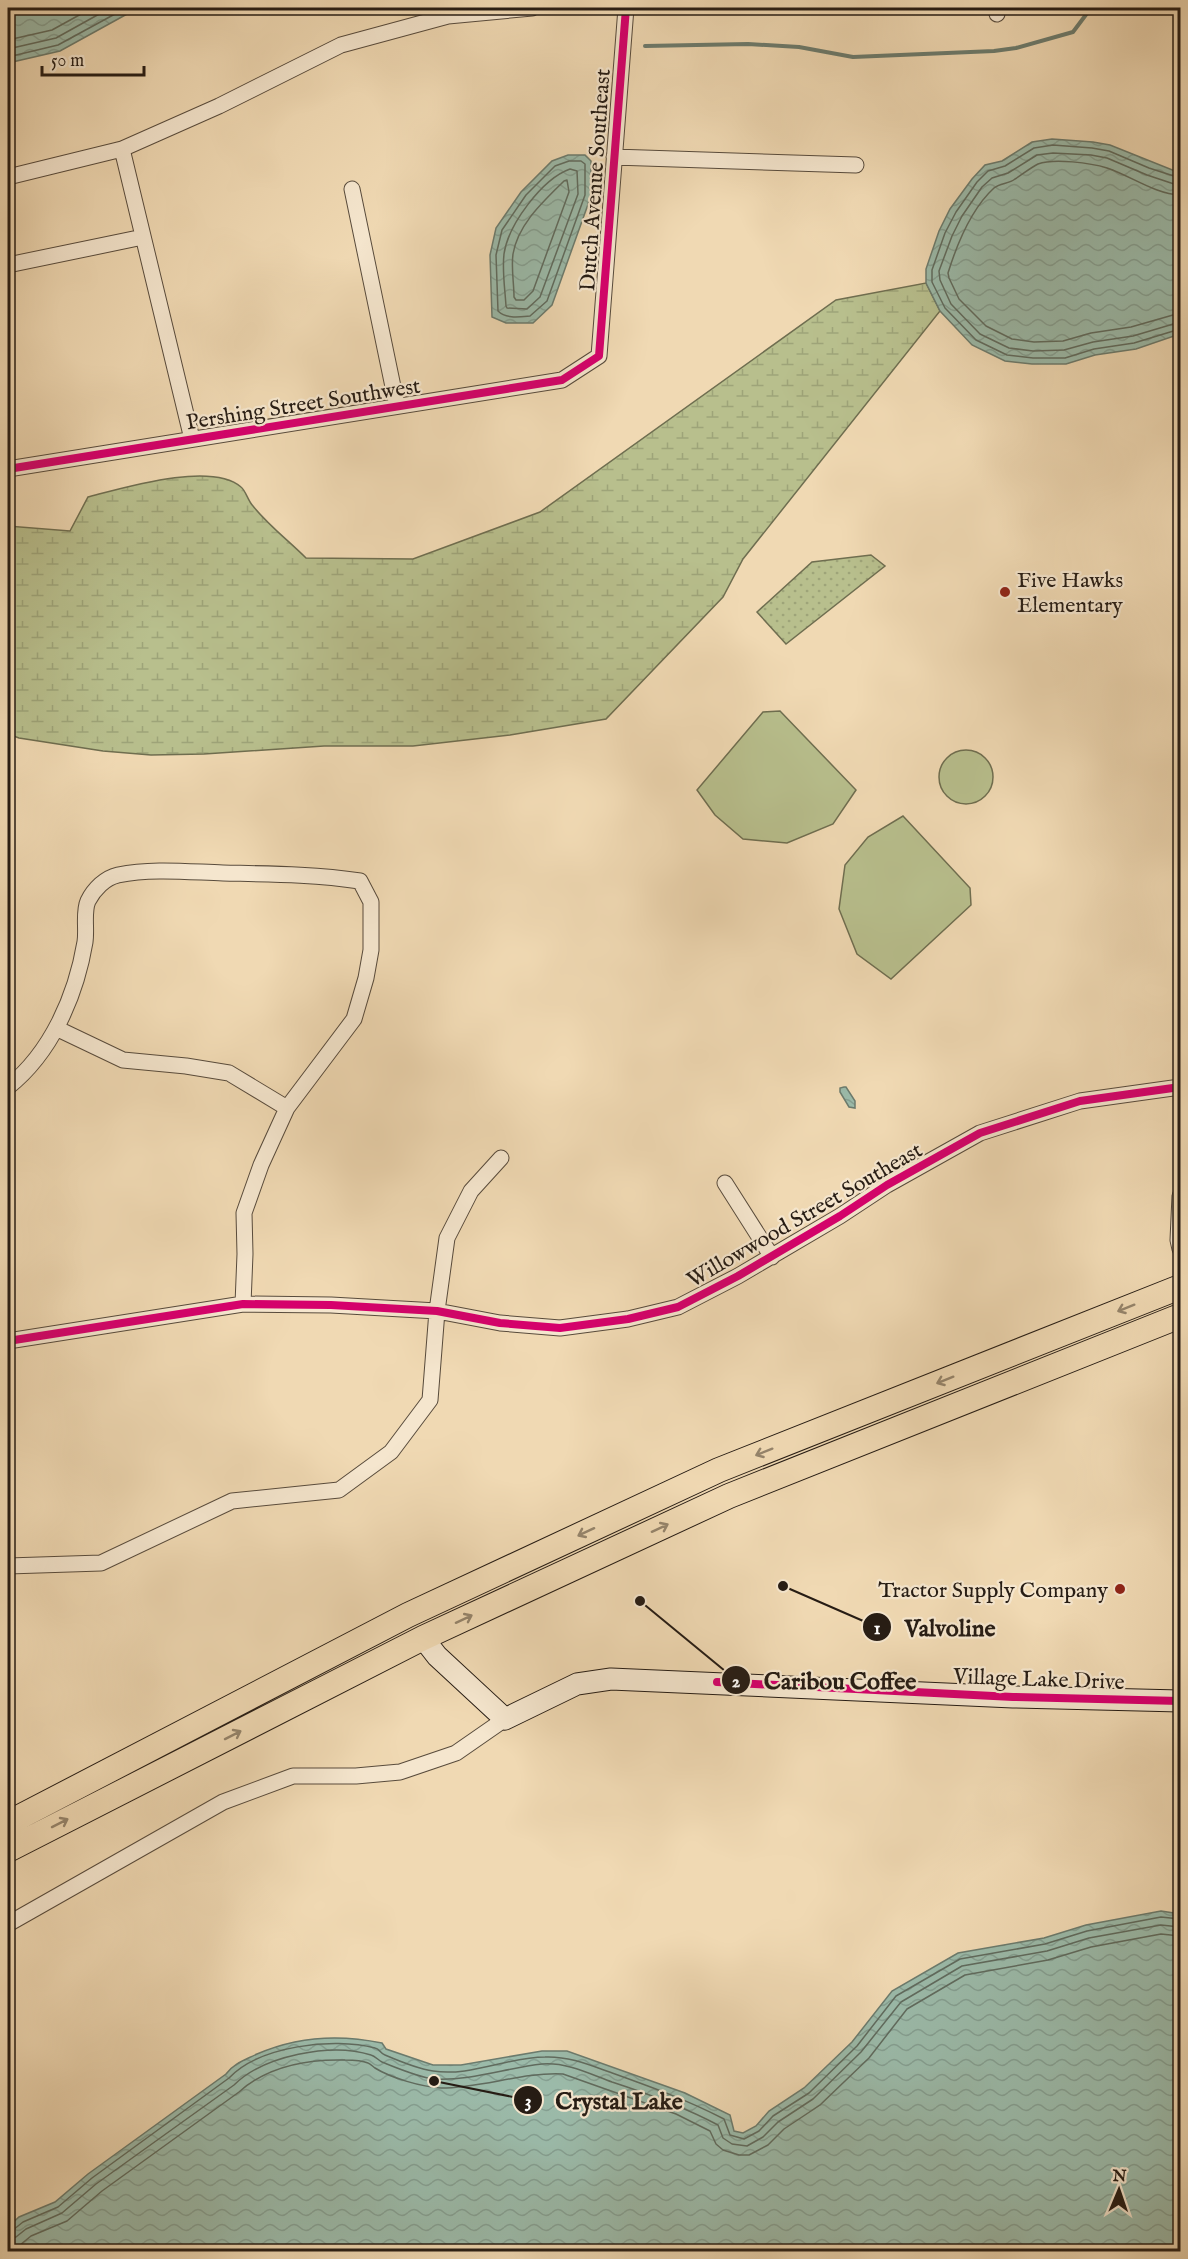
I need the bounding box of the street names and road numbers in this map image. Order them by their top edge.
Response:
street label: Dutch Avenue Southeast [574,67,618,292]
street label: Pershing Street Southwest [184,373,423,437]
street label: Willowwood Street Southeast [682,1137,928,1295]
street label: Village Lake Drive [952,1663,1125,1697]

